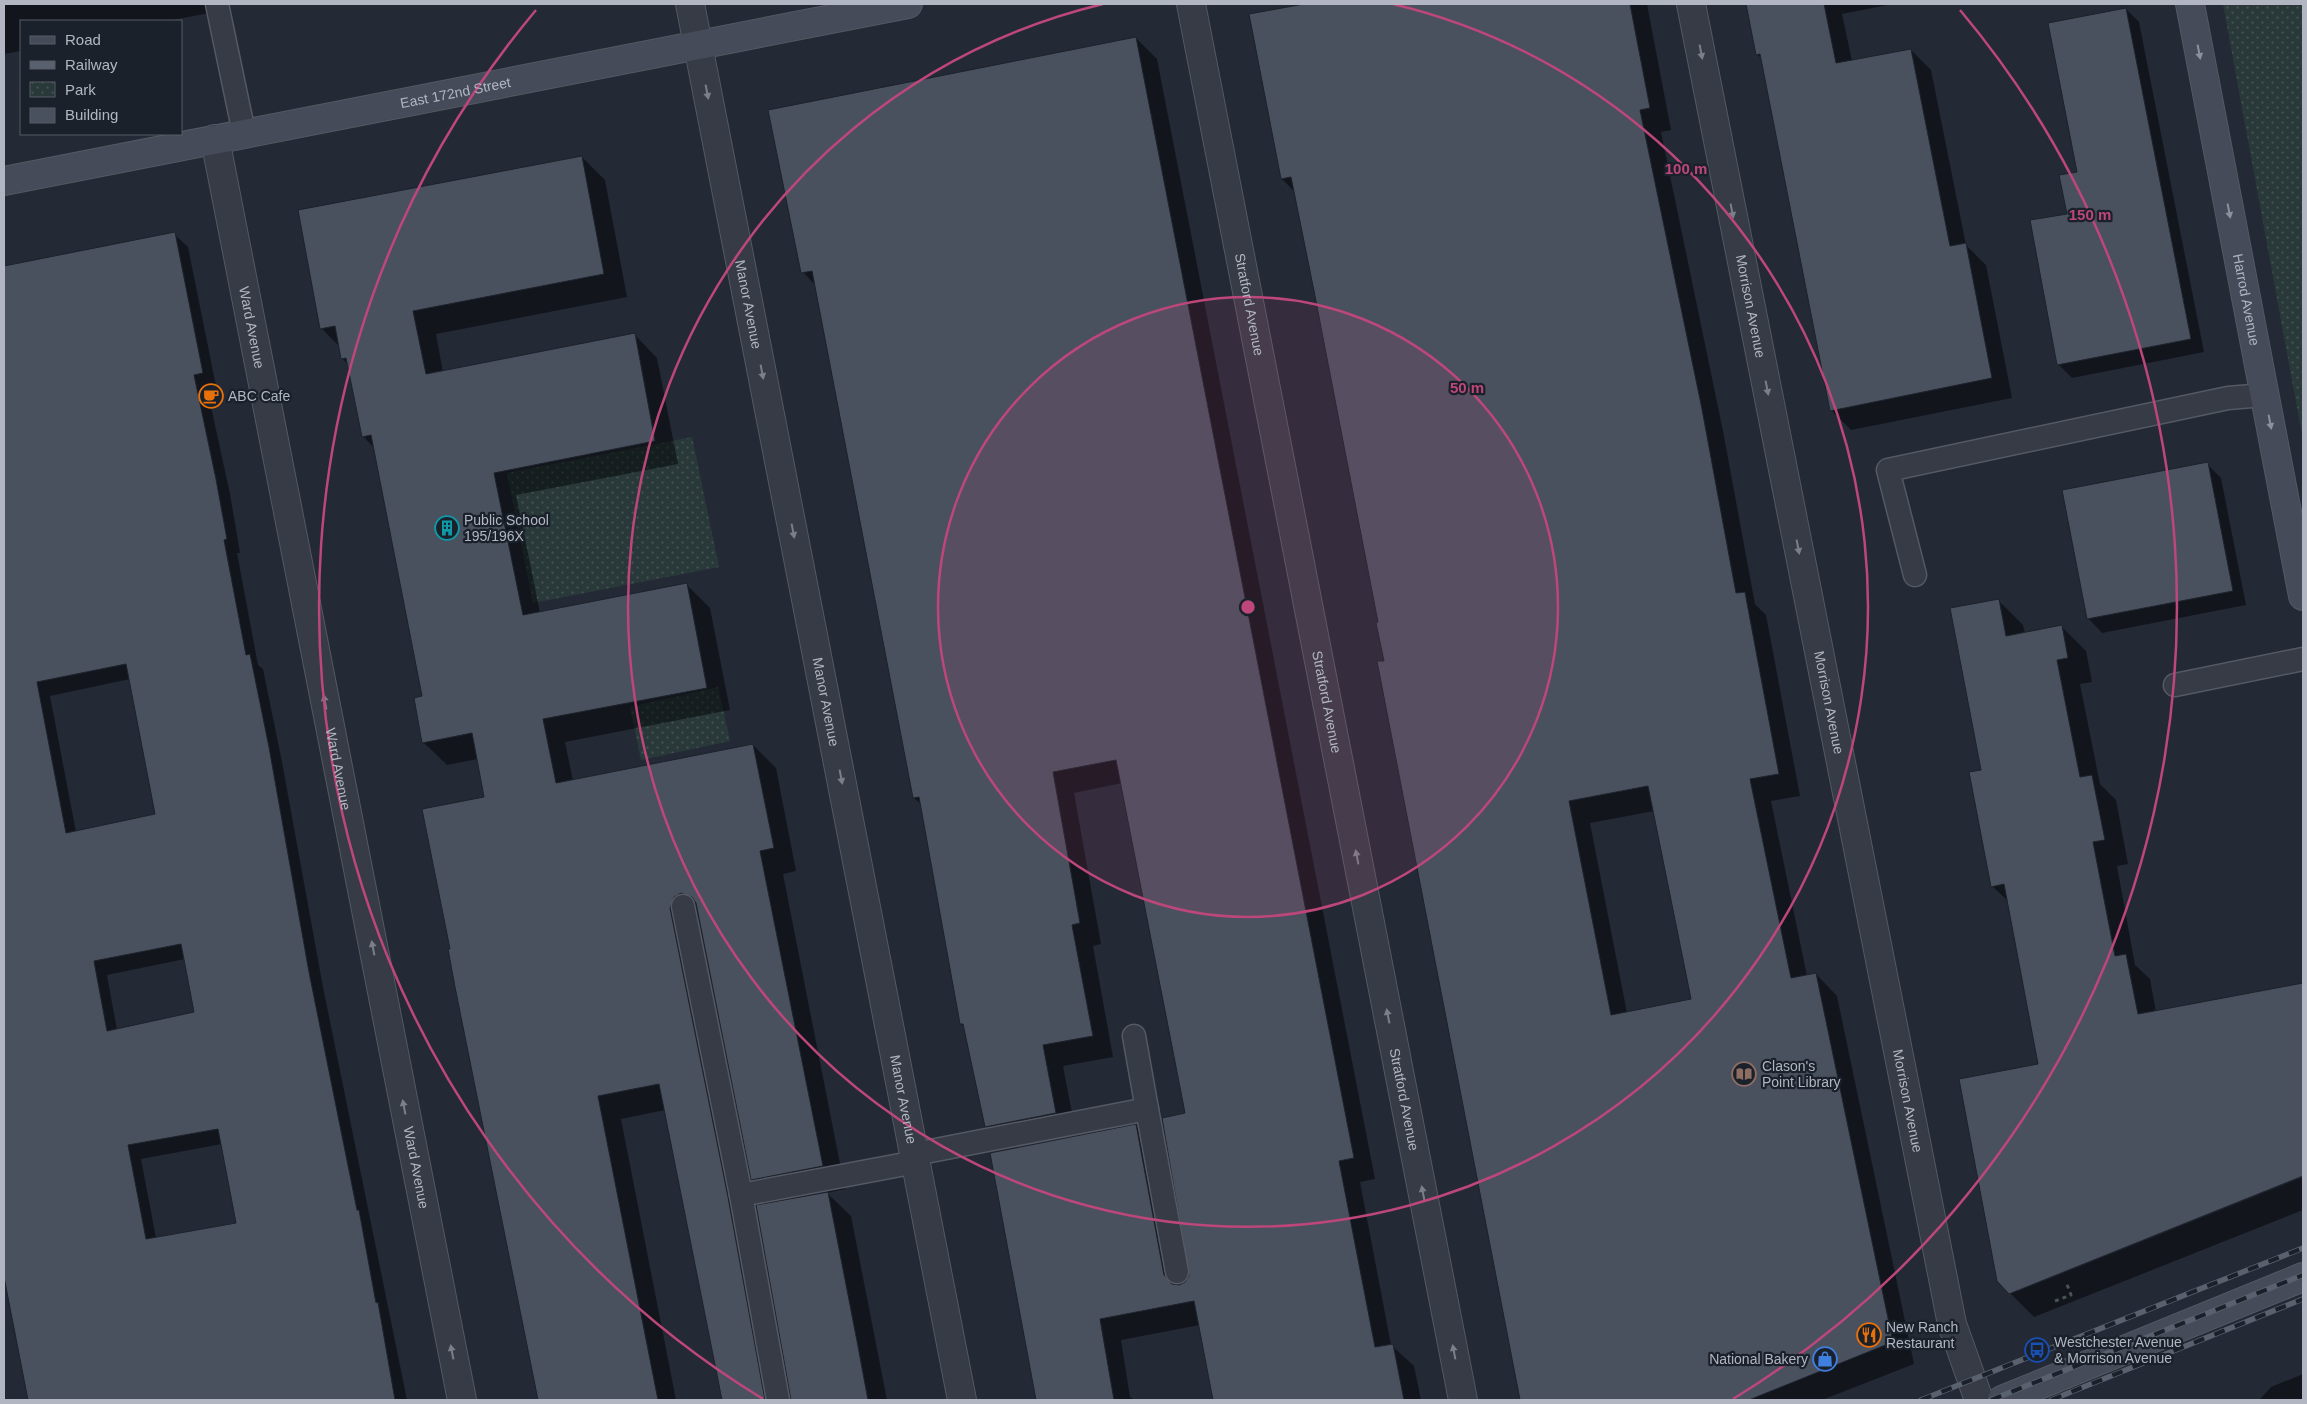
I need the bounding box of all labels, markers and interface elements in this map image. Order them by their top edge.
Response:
legend [20,20,182,135]
text: Road [65,31,101,48]
one-way arrow [1697,44,1705,60]
one-way arrow [2195,44,2203,60]
text: Railway [65,56,118,73]
street label: East 172nd Street [399,74,512,111]
text: Park [65,81,96,98]
one-way arrow [704,85,712,101]
text: Building [65,106,118,123]
text: 100 m [1665,160,1707,177]
one-way arrow [1728,203,1736,219]
one-way arrow [2226,204,2234,220]
text: 150 m [2069,206,2111,223]
street label: Stratford Avenue [1232,252,1267,357]
street label: Harrod Avenue [2230,252,2263,347]
street label: Morrison Avenue [1733,253,1769,359]
street label: Manor Avenue [732,259,765,350]
street label: Ward Avenue [236,285,268,370]
one-way arrow [758,364,766,379]
text: 50 m [1450,379,1484,396]
one-way arrow [1763,380,1771,395]
cafe icon: ABC Cafe [198,383,224,409]
place label: ABC Cafe [228,388,290,404]
one-way arrow [2266,415,2274,431]
place label: Public School 195/196X [464,512,549,544]
building icon: Public School 195/196X [434,515,460,541]
one-way arrow [789,524,797,539]
one-way arrow [1795,539,1803,555]
centre of rings [1239,598,1257,616]
street label: Stratford Avenue [1309,649,1345,755]
street label: Morrison Avenue [1811,649,1847,756]
street label: Manor Avenue [810,656,842,748]
one-way arrow [320,694,328,710]
street label: Ward Avenue [323,727,354,812]
one-way arrow [837,769,845,784]
one-way arrow [1353,849,1361,864]
one-way arrow [369,940,377,955]
one-way arrow [1384,1009,1392,1024]
street label: Stratford Avenue [1387,1047,1422,1152]
street label: Morrison Avenue [1890,1048,1926,1154]
street label: Manor Avenue [887,1054,920,1145]
place label: Clason's Point Library [1762,1058,1841,1090]
library icon: Clason's Point Library [1731,1061,1757,1087]
one-way arrow [400,1100,408,1115]
street label: Ward Avenue [401,1125,432,1210]
one-way arrow [1418,1184,1426,1200]
place label: New Ranch Restaurant [1886,1319,1958,1351]
restaurant icon: New Ranch Restaurant [1856,1322,1882,1348]
place label: Westchester Avenue & Morrison Avenue [2054,1334,2182,1366]
bus stop icon: Westchester Avenue & Morrison Avenue [2024,1337,2050,1363]
one-way arrow [448,1344,456,1360]
one-way arrow [1449,1344,1457,1360]
shop icon: National Bakery [1812,1346,1838,1372]
place label: National Bakery [1709,1351,1808,1367]

